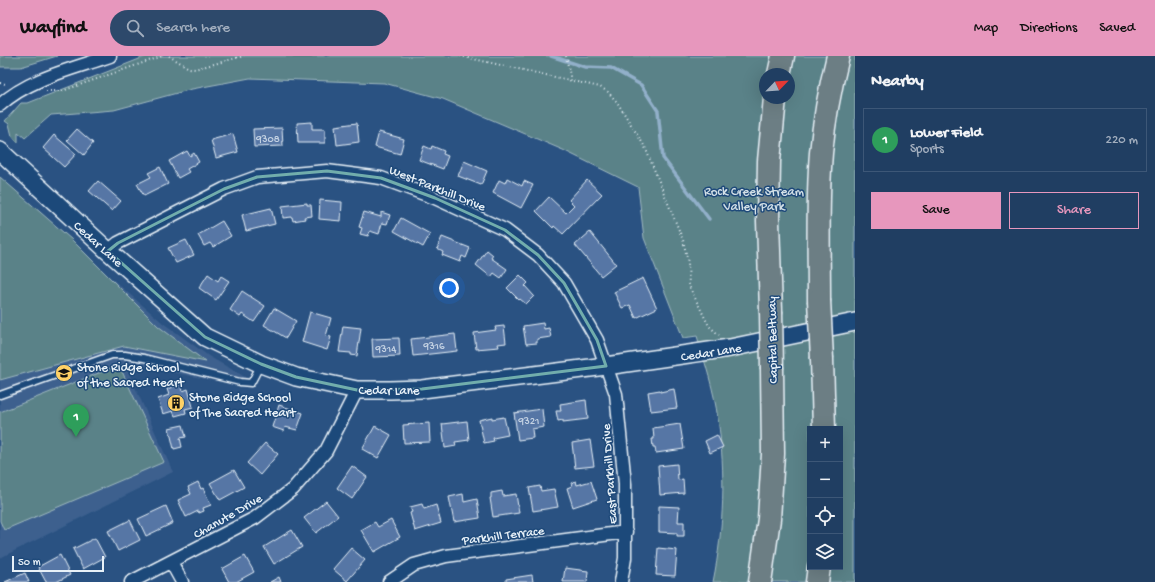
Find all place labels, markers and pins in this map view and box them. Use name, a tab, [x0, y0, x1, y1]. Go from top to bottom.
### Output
place label: Stone Ridge School of the Sacred Heart	[77, 361, 186, 391]
school or university icon: Stone Ridge School of the Sacred Heart	[54, 363, 74, 383]
place label: Stone Ridge School of The Sacred Heart	[189, 391, 297, 421]
building icon: Stone Ridge School of The Sacred Heart	[166, 393, 186, 413]
pin: 1	[63, 404, 89, 437]

